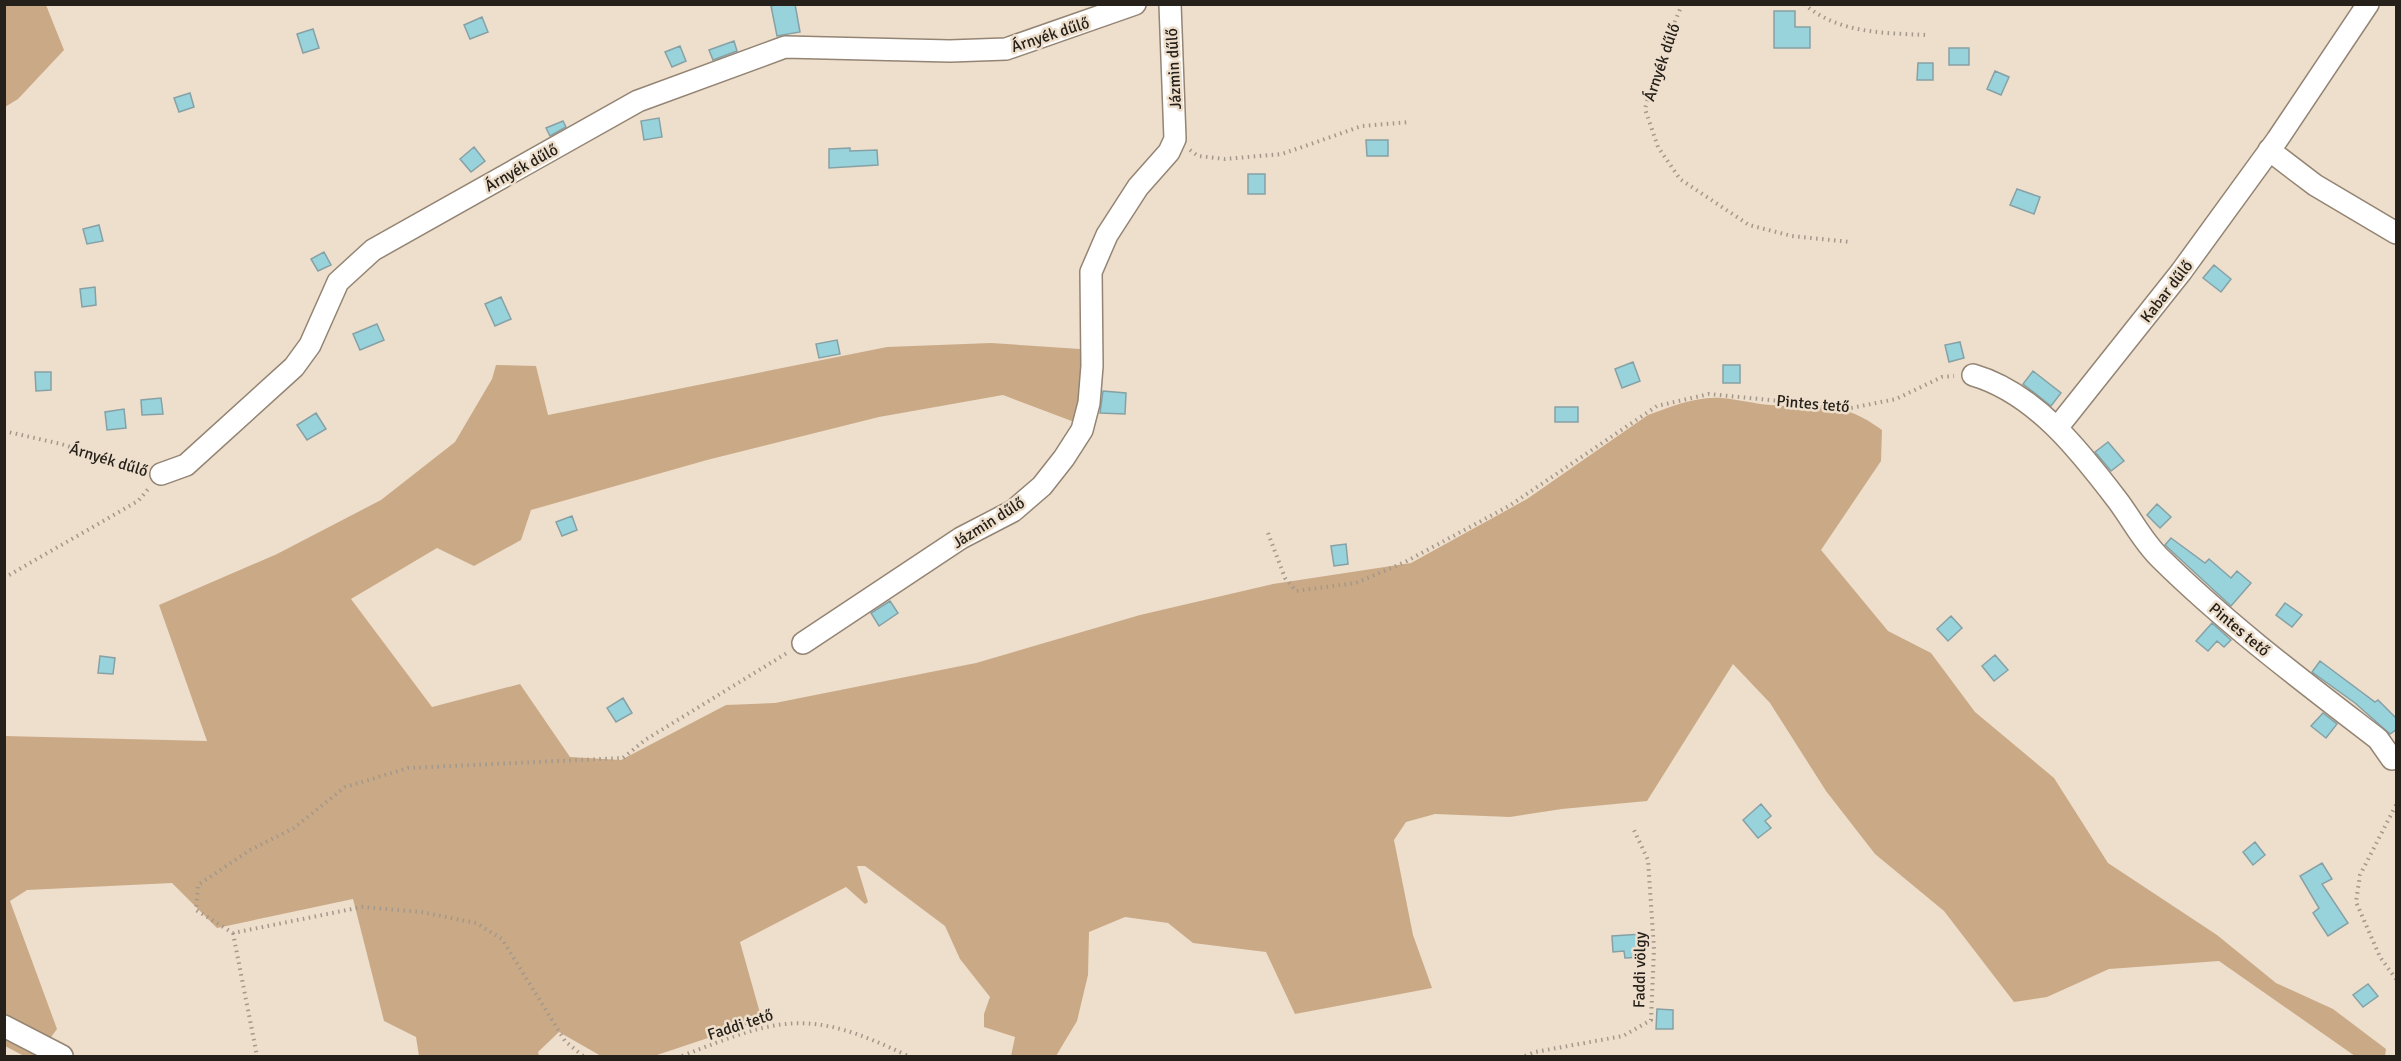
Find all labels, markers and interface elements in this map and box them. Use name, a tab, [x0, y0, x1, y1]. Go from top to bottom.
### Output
street label: Árnyék dűlő	[1009, 13, 1092, 57]
street label: Árnyék dűlő	[1639, 21, 1685, 104]
street label: Jázmin dűlő	[1162, 28, 1186, 110]
street label: Árnyék dűlő	[481, 139, 562, 196]
street label: Kabar dűlő	[2136, 256, 2197, 327]
street label: Pintes tető	[1775, 391, 1850, 417]
street label: Árnyék dűlő	[67, 439, 150, 481]
street label: Jázmin dűlő	[949, 493, 1028, 553]
street label: Pintes tető	[2205, 599, 2274, 661]
street label: Faddi völgy	[1629, 931, 1651, 1008]
street label: Faddi tető	[705, 1005, 776, 1045]

